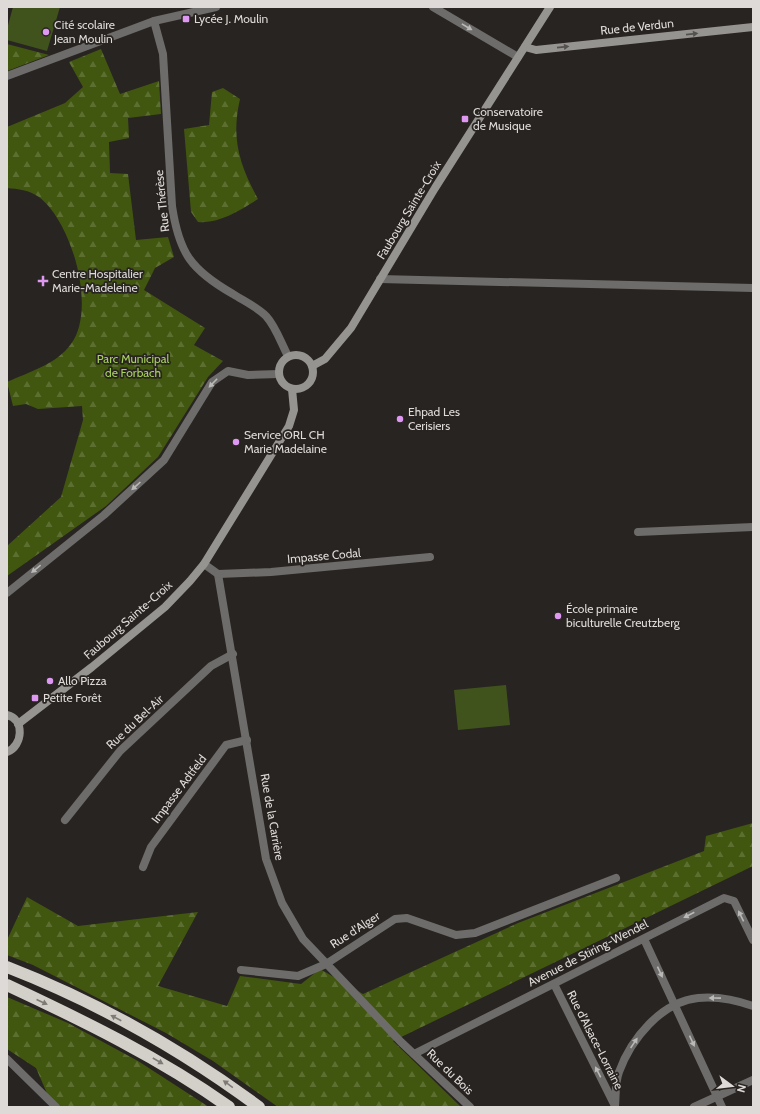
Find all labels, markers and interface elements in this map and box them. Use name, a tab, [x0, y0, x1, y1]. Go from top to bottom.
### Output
place label: Lycée J. Moulin	[194, 11, 269, 26]
marker: Lycée J. Moulin	[181, 14, 191, 24]
street label: Rue de Verdun	[599, 15, 675, 38]
place label: Cité scolaire Jean Moulin	[53, 17, 115, 46]
one-way arrow	[462, 23, 472, 31]
marker: Cité scolaire Jean Moulin	[41, 27, 51, 37]
one-way arrow	[686, 31, 698, 37]
one-way arrow	[557, 44, 569, 51]
place label: Conservatoire de Musique	[473, 104, 543, 133]
marker: Conservatoire de Musique	[460, 114, 470, 124]
street label: Faubourg Sainte-Croix	[373, 157, 444, 262]
street label: Rue Thérèse	[151, 169, 172, 233]
place label: Centre Hospitalier Marie-Madeleine	[52, 266, 143, 295]
marker: Centre Hospitalier Marie-Madeleine	[37, 275, 49, 287]
park label: Parc Municipal de Forbach	[97, 351, 169, 380]
one-way arrow	[209, 378, 218, 388]
place label: Ehpad Les Cerisiers	[408, 404, 460, 433]
marker: Ehpad Les Cerisiers	[395, 414, 405, 424]
place label: Service ORL CH Marie Madelaine	[244, 427, 327, 456]
marker: Service ORL CH Marie Madelaine	[231, 437, 241, 447]
one-way arrow	[131, 481, 141, 491]
street label: Impasse Codal	[287, 545, 362, 566]
one-way arrow	[31, 565, 42, 574]
street label: Faubourg Sainte-Croix	[80, 577, 175, 662]
place label: École primaire biculturelle Creutzberg	[566, 601, 681, 630]
marker: École primaire biculturelle Creutzberg	[553, 611, 563, 621]
place label: Allo Pizza	[58, 673, 107, 688]
marker: Allo Pizza	[45, 676, 55, 686]
place label: Petite Forêt	[43, 690, 101, 705]
street label: Rue du Bel-Air	[103, 691, 167, 752]
marker: Petite Forêt	[30, 693, 40, 703]
street label: Impasse Adtfeld	[148, 751, 209, 826]
street label: Rue de la Carrière	[257, 772, 288, 862]
street label: Rue d'Alger	[327, 908, 383, 951]
one-way arrow	[738, 910, 744, 921]
one-way arrow	[683, 912, 695, 919]
street label: Avenue de Stiring-Wendel	[525, 916, 651, 989]
one-way arrow	[657, 966, 663, 978]
street label: Rue d'Alsace-Lorraine	[564, 988, 627, 1092]
one-way arrow	[708, 995, 721, 1001]
one-way arrow	[37, 999, 48, 1005]
one-way arrow	[110, 1014, 122, 1021]
one-way arrow	[689, 1035, 695, 1047]
one-way arrow	[630, 1037, 638, 1048]
street label: Rue du Bois	[424, 1046, 477, 1098]
one-way arrow	[152, 1058, 164, 1065]
one-way arrow	[595, 1066, 601, 1078]
north arrow	[712, 1066, 752, 1106]
one-way arrow	[222, 1080, 233, 1088]
text: N	[734, 1083, 749, 1094]

